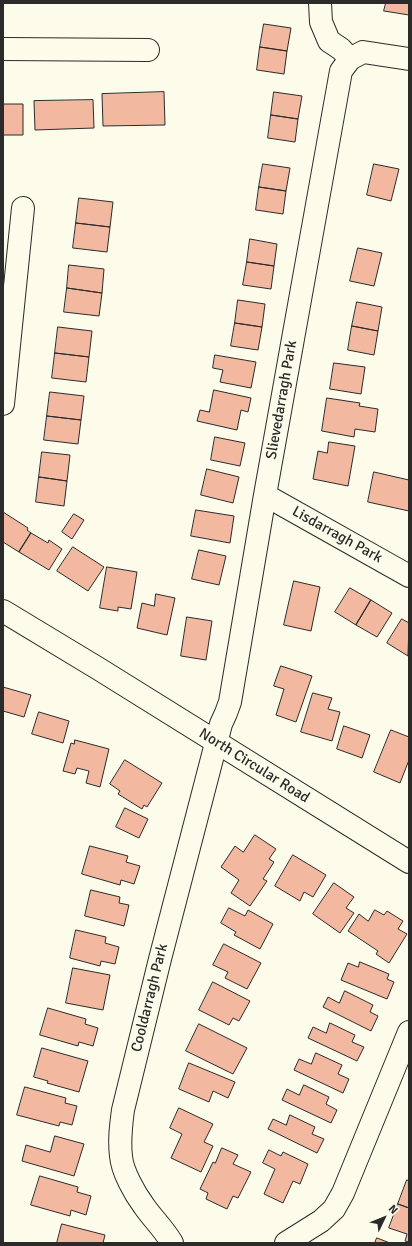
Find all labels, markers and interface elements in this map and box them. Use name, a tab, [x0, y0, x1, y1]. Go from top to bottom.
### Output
street label: Slievedarragh Park	[263, 339, 301, 461]
street label: Lisdarragh Park	[289, 503, 385, 567]
street label: North Circular Road	[195, 725, 313, 807]
street label: Cooldarragh Park	[128, 942, 172, 1054]
north arrow	[364, 1198, 404, 1238]
text: N	[386, 1202, 401, 1217]

